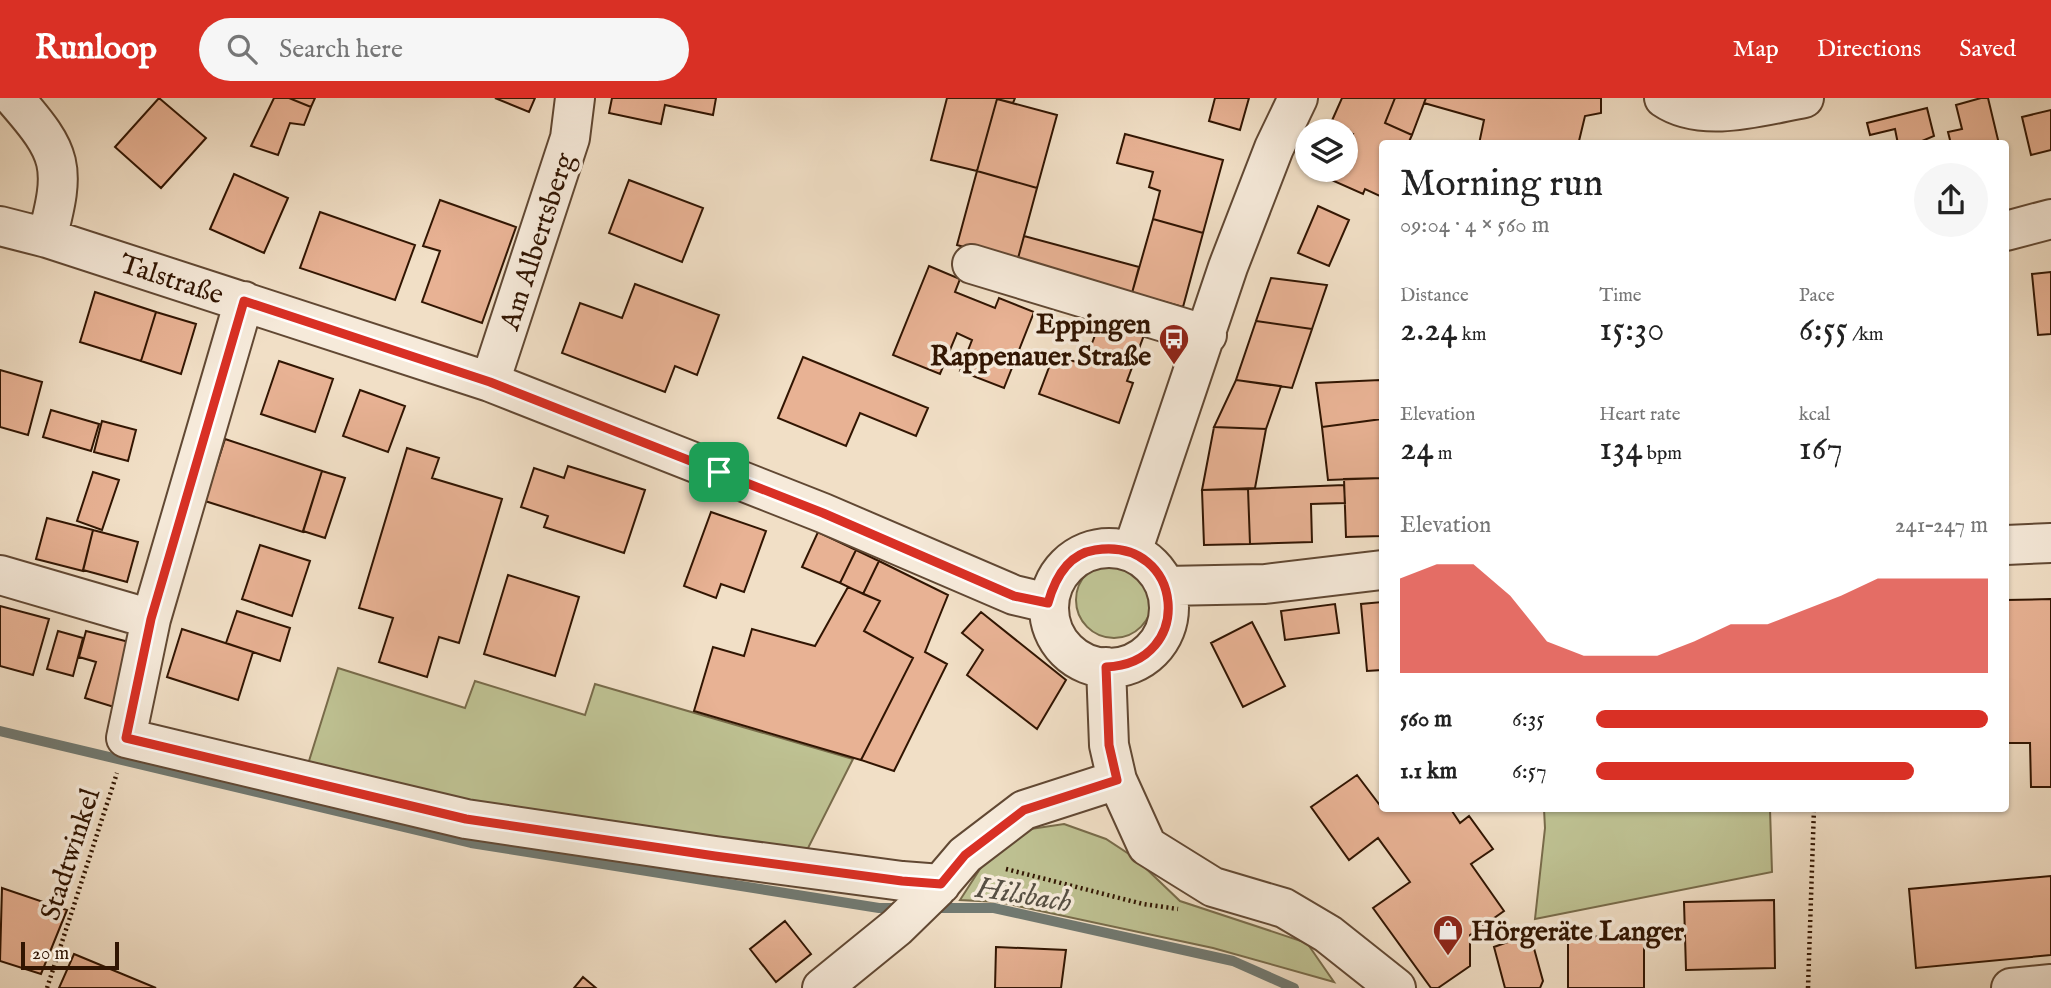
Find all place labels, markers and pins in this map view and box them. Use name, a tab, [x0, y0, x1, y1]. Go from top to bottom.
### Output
place label: Eppingen Rappenauer Straße	[930, 308, 1151, 375]
bus stop icon: Eppingen Rappenauer Straße	[1157, 322, 1191, 366]
pin	[689, 442, 749, 502]
shop icon: Hörgeräte Langer	[1431, 913, 1465, 957]
place label: Hörgeräte Langer	[1471, 915, 1685, 950]

